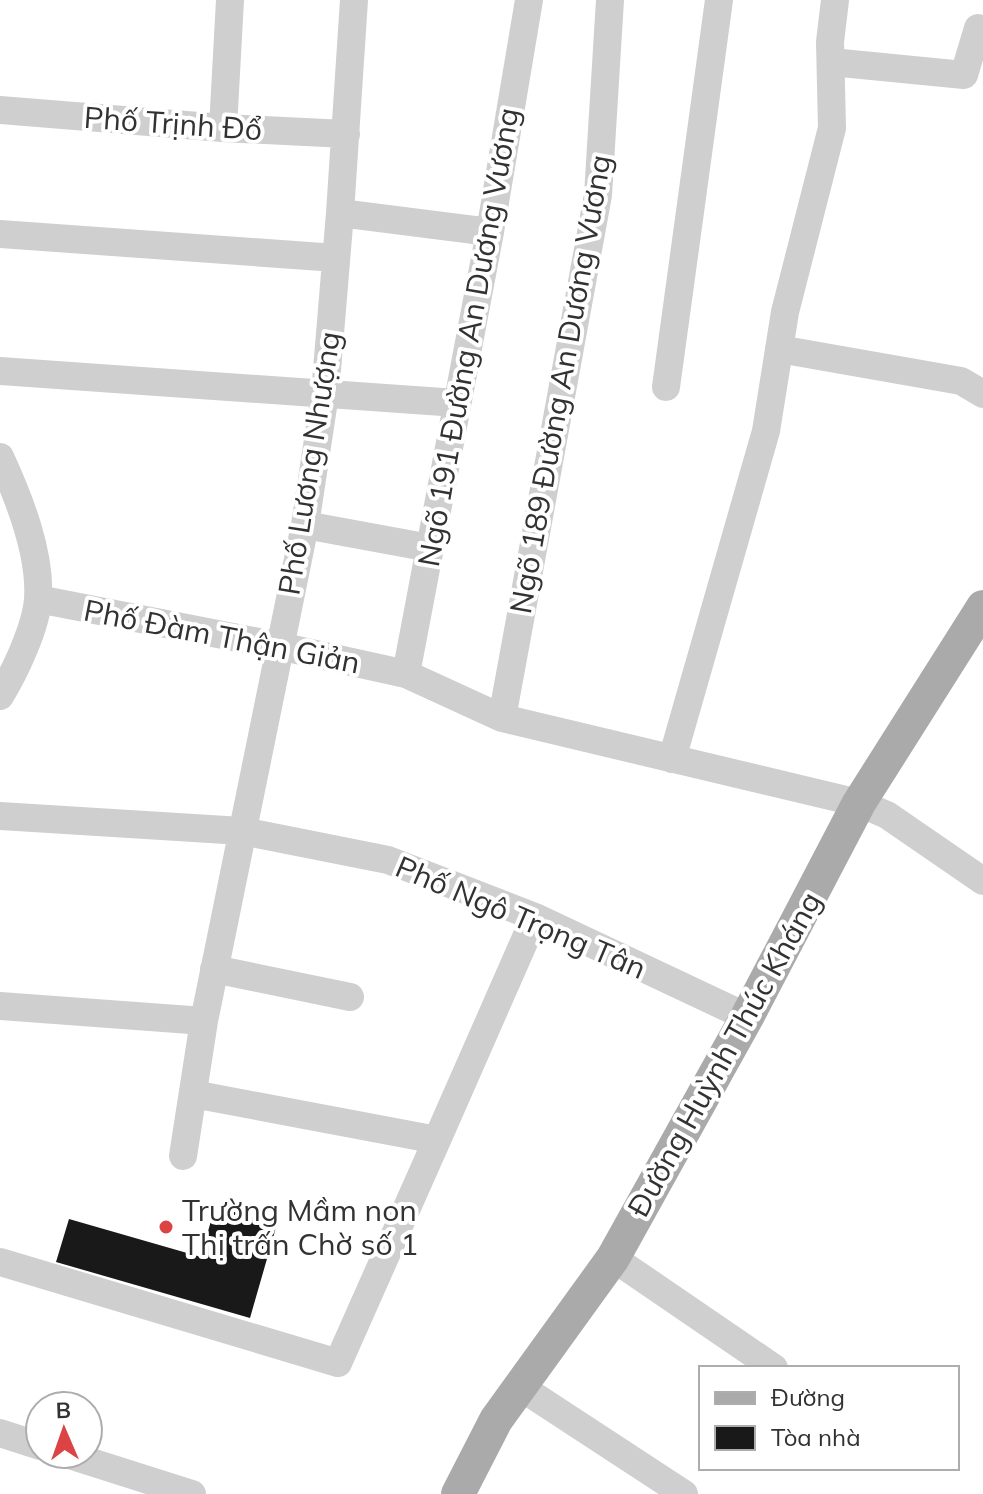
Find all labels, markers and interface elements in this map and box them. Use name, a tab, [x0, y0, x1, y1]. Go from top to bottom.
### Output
street label: Phố Trịnh Đổ	[83, 98, 263, 148]
street label: Ngõ 191 Đường An Dương Vương	[409, 105, 527, 569]
street label: Ngõ 189 Đường An Dương Vương	[501, 152, 619, 616]
street label: Phố Lương Nhượng	[269, 329, 349, 597]
street label: Phố Đàm Thận Giản	[81, 591, 363, 681]
street label: Phố Ngô Trọng Tân	[390, 847, 652, 987]
street label: Đường Huỳnh Thúc Kháng	[619, 885, 829, 1223]
place label: Trường Mầm non Thị trấn Chờ số 1	[182, 1191, 418, 1263]
marker: Trường Mầm non Thị trấn Chờ số 1	[157, 1218, 175, 1236]
legend	[699, 1366, 959, 1470]
text: Đường	[771, 1382, 845, 1412]
north arrow	[24, 1390, 104, 1470]
text: B	[55, 1396, 71, 1424]
text: Tòa nhà	[771, 1422, 861, 1452]

